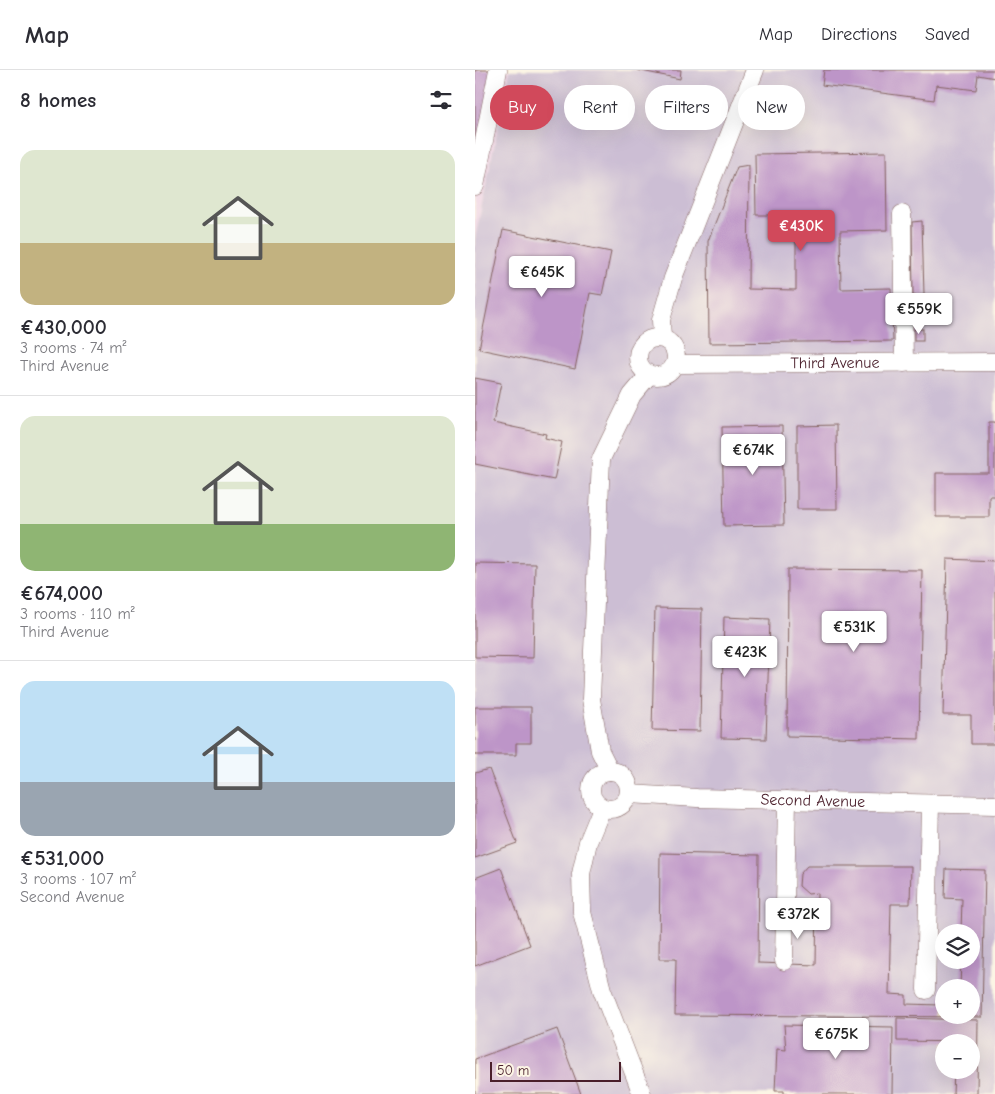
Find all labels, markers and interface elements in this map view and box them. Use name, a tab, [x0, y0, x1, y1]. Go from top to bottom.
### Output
text: Map	[25, 21, 69, 49]
text: Map	[759, 24, 793, 45]
text: Directions	[821, 24, 897, 45]
text: Saved	[925, 24, 970, 45]
chip: Buy	[490, 85, 554, 130]
chip: Rent	[564, 85, 635, 130]
chip: Filters	[645, 85, 728, 130]
chip: New	[738, 85, 805, 130]
icon: filters	[427, 86, 455, 114]
text: 8 homes	[20, 88, 96, 112]
icon: home	[193, 183, 283, 273]
pin: €430K	[766, 210, 836, 252]
text: €430K	[779, 217, 823, 235]
pin: €645K	[507, 256, 577, 298]
text: €645K	[520, 263, 564, 281]
pin: €559K	[884, 292, 954, 335]
text: €559K	[896, 300, 942, 318]
text: €430,000	[20, 315, 107, 339]
text: 3 rooms · 74 m²	[20, 339, 126, 357]
street label: Third Avenue	[790, 354, 880, 372]
text: Third Avenue	[20, 357, 109, 375]
pin: €674K	[718, 434, 788, 476]
text: €674K	[732, 441, 774, 459]
icon: home	[193, 448, 283, 538]
text: €674,000	[20, 581, 103, 605]
text: 3 rooms · 110 m²	[20, 605, 135, 623]
pin: €531K	[819, 610, 889, 653]
text: €531K	[833, 618, 875, 636]
text: Third Avenue	[20, 623, 109, 641]
pin: €423K	[710, 636, 780, 678]
text: €423K	[723, 643, 767, 661]
icon: home	[193, 713, 283, 803]
street label: Second Avenue	[760, 790, 865, 811]
text: €531,000	[20, 846, 104, 870]
text: 3 rooms · 107 m²	[20, 870, 136, 888]
text: Second Avenue	[20, 888, 124, 906]
pin: €372K	[763, 898, 833, 940]
text: €372K	[776, 905, 820, 923]
map controls	[935, 924, 980, 1079]
button: layers	[935, 924, 980, 969]
button: +	[935, 979, 980, 1024]
pin: €675K	[801, 1018, 871, 1060]
text: €675K	[814, 1025, 858, 1043]
button: −	[935, 1034, 980, 1079]
scale bar	[490, 1059, 621, 1082]
text: 50 m	[497, 1062, 529, 1079]

